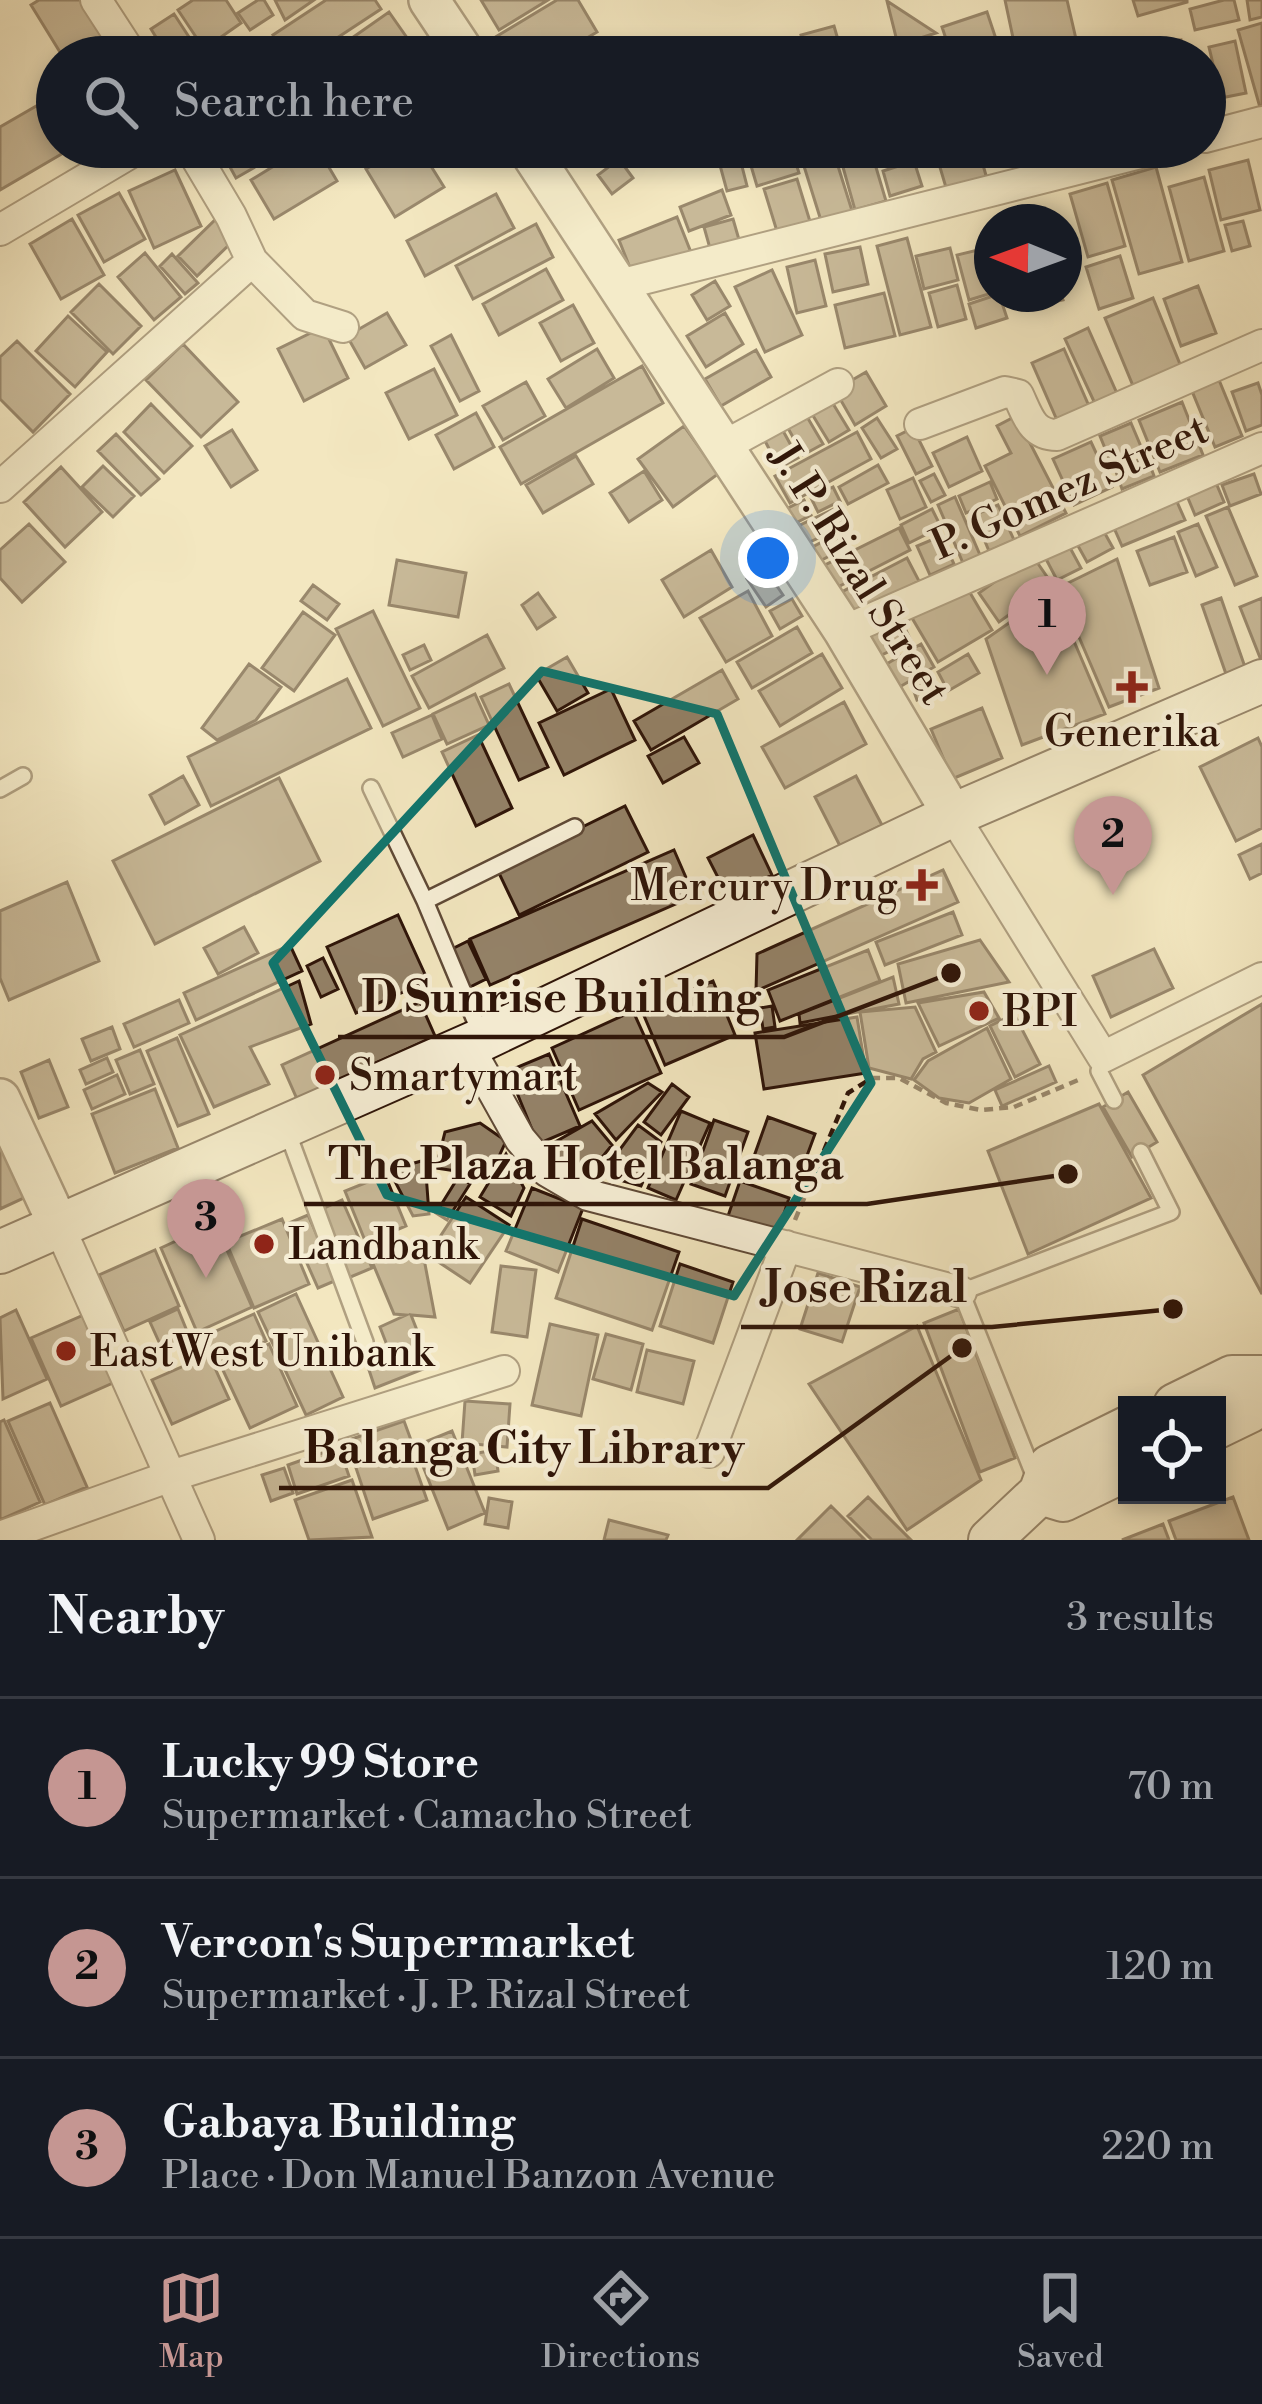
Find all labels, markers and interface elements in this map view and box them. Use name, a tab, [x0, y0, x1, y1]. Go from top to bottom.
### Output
search box	[36, 36, 1226, 168]
icon: search	[78, 69, 144, 135]
text: Search here	[174, 74, 414, 131]
north arrow	[974, 204, 1082, 312]
street label: P. Gomez Street	[923, 403, 1217, 573]
street label: J. P. Rizal Street	[756, 432, 961, 715]
your location	[738, 528, 798, 588]
pin: 1	[1008, 576, 1086, 675]
marker: Generika	[1119, 674, 1145, 700]
place label: Generika	[1044, 707, 1221, 760]
pin: 2	[1074, 796, 1152, 895]
place label: Mercury Drug	[631, 861, 898, 915]
marker: Mercury Drug	[909, 872, 935, 898]
callout: D Sunrise Building	[338, 956, 784, 1037]
text: D Sunrise Building	[362, 970, 762, 1027]
place label: BPI	[1002, 987, 1077, 1040]
marker: BPI	[966, 998, 992, 1024]
place label: Smartymart	[349, 1051, 578, 1105]
marker: Smartymart	[312, 1062, 338, 1088]
callout: The Plaza Hotel Balanga	[304, 1123, 867, 1204]
text: The Plaza Hotel Balanga	[328, 1137, 844, 1194]
pin: 3	[167, 1179, 245, 1278]
place label: Landbank	[288, 1220, 480, 1273]
marker: Landbank	[251, 1231, 277, 1257]
callout: Jose Rizal	[741, 1246, 992, 1327]
text: Jose Rizal	[759, 1260, 968, 1317]
place label: EastWest Unibank	[90, 1327, 436, 1380]
marker: EastWest Unibank	[53, 1338, 79, 1364]
map controls	[1118, 1396, 1226, 1504]
button: locate	[1118, 1396, 1226, 1504]
callout: Balanga City Library	[279, 1407, 768, 1488]
text: Balanga City Library	[303, 1421, 745, 1478]
text: Nearby	[48, 1586, 224, 1650]
text: 3 results	[1066, 1594, 1214, 1643]
text: Lucky 99 Store	[162, 1735, 479, 1792]
text: 1	[78, 1763, 96, 1812]
text: 70 m	[1127, 1763, 1214, 1812]
text: Supermarket · Camacho Street	[162, 1792, 692, 1841]
text: Vercon's Supermarket	[162, 1915, 634, 1972]
text: 2	[75, 1943, 99, 1992]
text: 120 m	[1106, 1943, 1214, 1992]
text: Supermarket · J. P. Rizal Street	[162, 1972, 690, 2021]
text: Gabaya Building	[162, 2095, 515, 2152]
text: 3	[75, 2123, 99, 2172]
text: 220 m	[1101, 2123, 1214, 2172]
text: Place · Don Manuel Banzon Avenue	[162, 2152, 775, 2201]
tab: Map	[158, 2265, 224, 2378]
tab: Directions	[541, 2265, 700, 2378]
tab: Saved	[1017, 2265, 1104, 2378]

